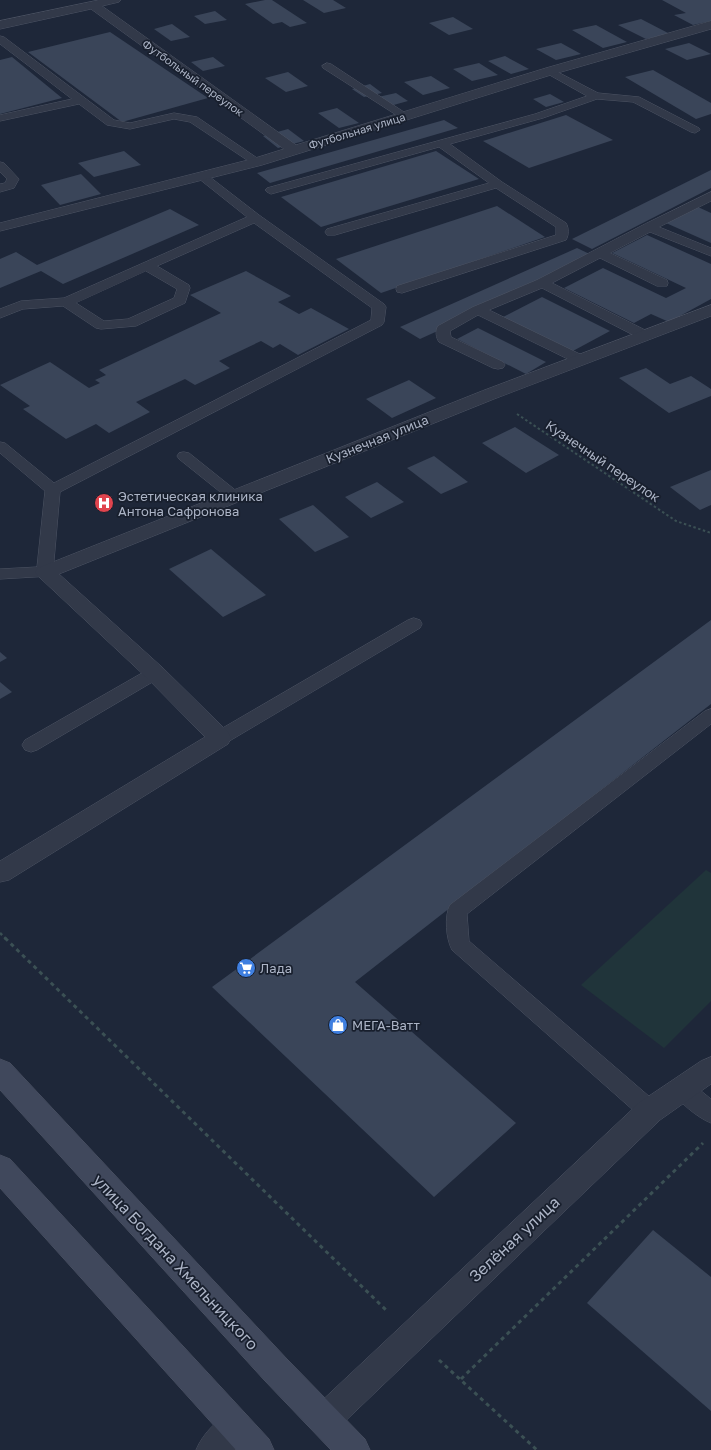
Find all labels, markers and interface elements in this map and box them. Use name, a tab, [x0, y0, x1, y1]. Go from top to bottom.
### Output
street label: Футбольный переулок	[140, 37, 247, 119]
street label: Футбольная улица	[307, 110, 407, 151]
street label: Кузнечная улица	[323, 411, 431, 467]
street label: Кузнечный переулок	[543, 417, 664, 505]
place label: Эстетическая клиника Антона Сафронова	[118, 488, 263, 519]
hospital icon: Эстетическая клиника Антона Сафронова	[93, 492, 115, 514]
supermarket icon: Лада	[235, 957, 257, 979]
place label: Лада	[260, 960, 292, 976]
shop icon: МЕГА-Ватт	[327, 1014, 349, 1036]
place label: МЕГА-Ватт	[352, 1017, 420, 1033]
street label: улица Богдана Хмельницкого	[89, 1170, 263, 1354]
street label: Зелёная улица	[464, 1192, 564, 1286]

